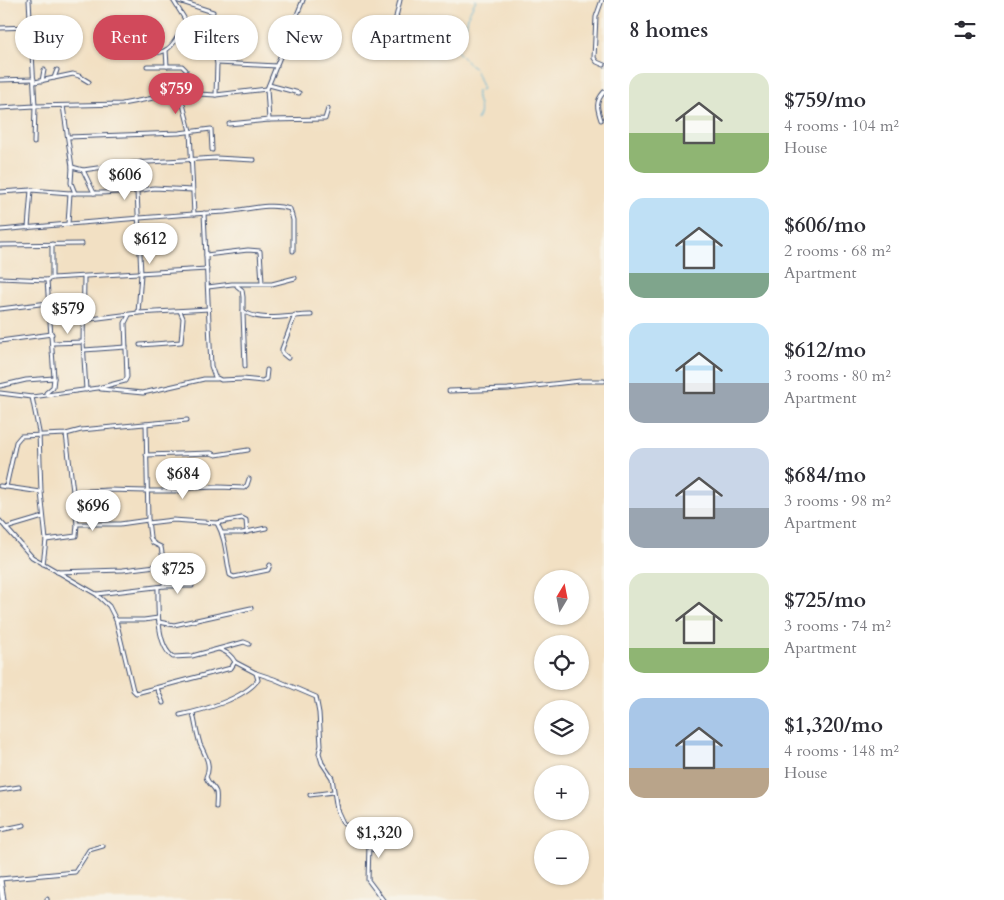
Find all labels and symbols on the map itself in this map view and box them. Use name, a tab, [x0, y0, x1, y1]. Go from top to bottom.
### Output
pin: $759	[146, 72, 206, 115]
pin: $606	[95, 158, 155, 201]
pin: $612	[120, 222, 180, 265]
pin: $579	[38, 292, 98, 335]
pin: $684	[153, 458, 213, 500]
pin: $696	[63, 490, 123, 532]
pin: $725	[148, 552, 208, 595]
north arrow	[534, 570, 589, 625]
pin: $1,320	[338, 816, 420, 859]

